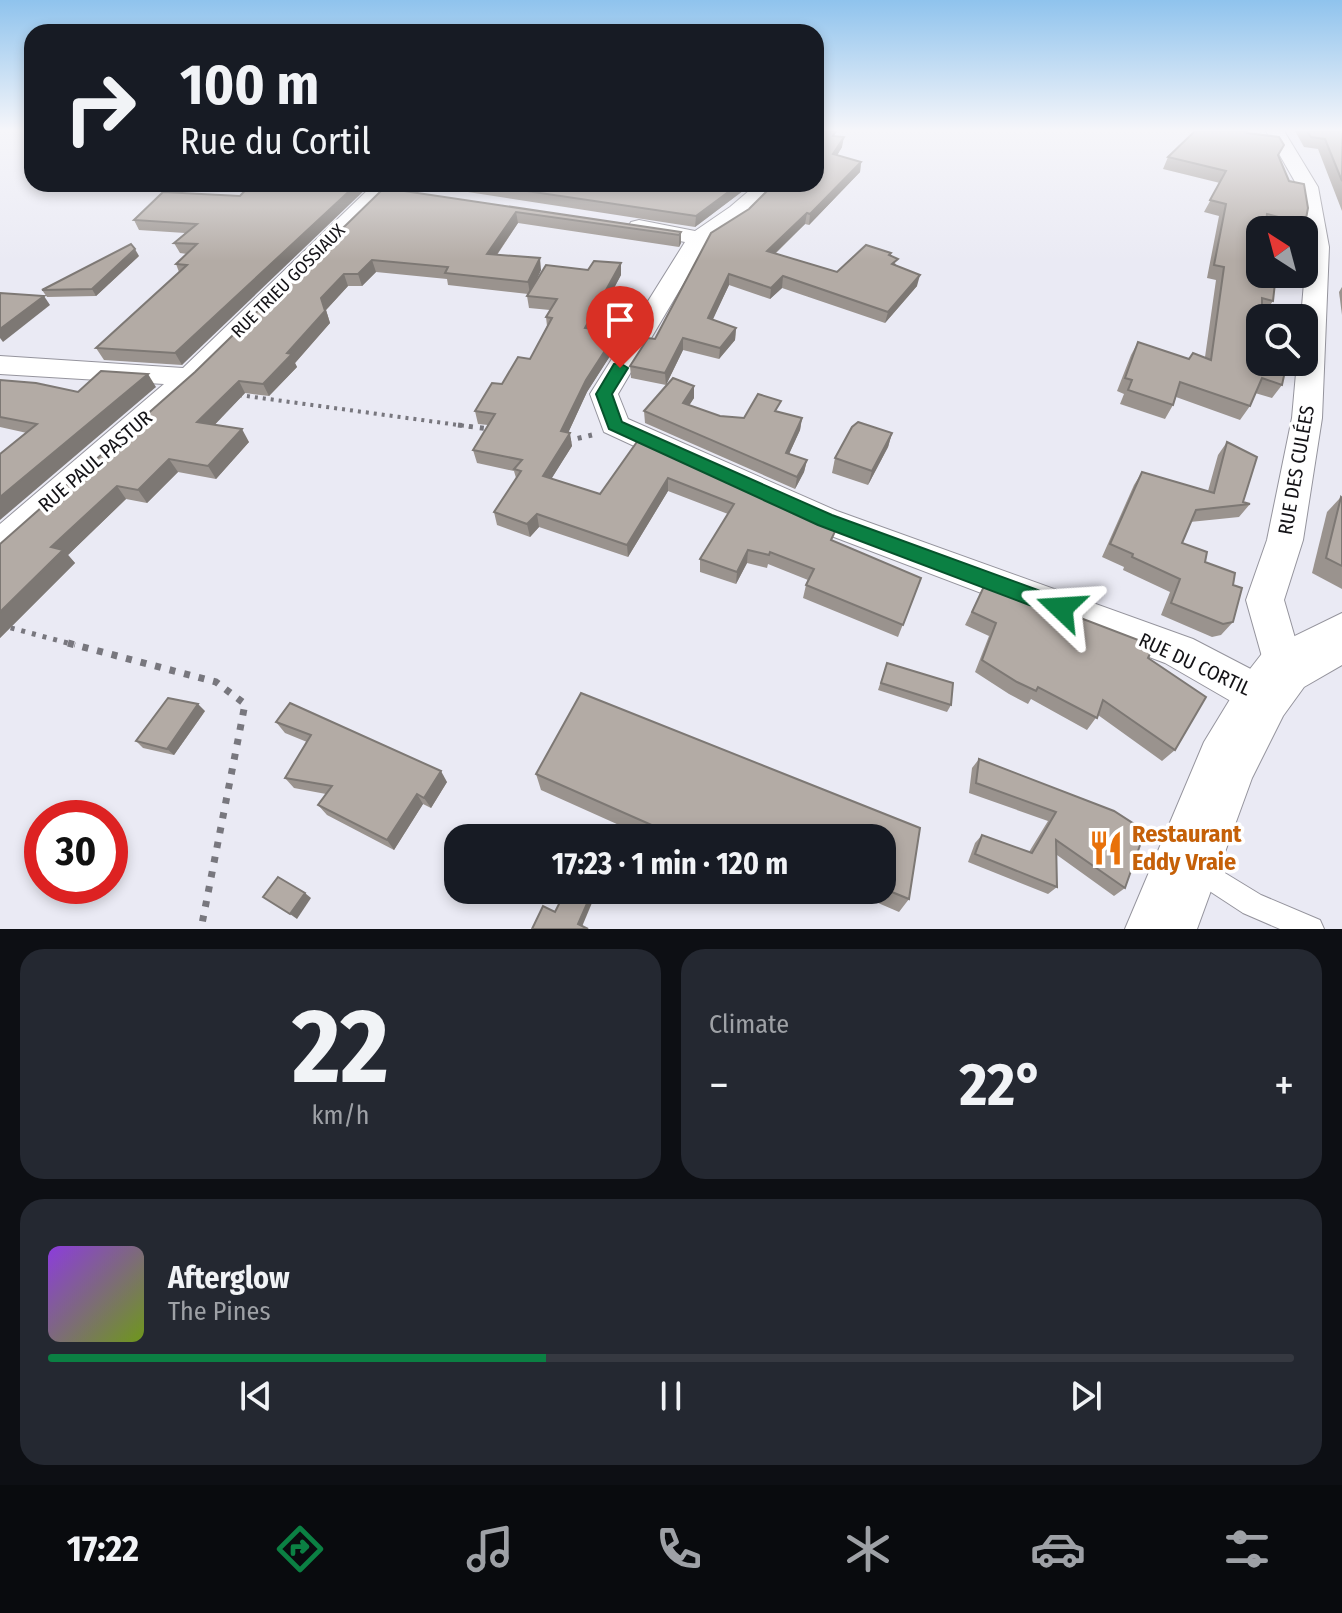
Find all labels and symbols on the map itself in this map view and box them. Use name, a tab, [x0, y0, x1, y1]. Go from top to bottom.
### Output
north arrow	[1246, 216, 1318, 288]
street label: RUE TRIEU GOSSIAUX	[227, 219, 350, 342]
pin	[586, 286, 654, 368]
street label: RUE DES CULÉES	[1273, 403, 1319, 537]
street label: RUE PAUL PASTUR	[33, 405, 157, 517]
position arrow	[1019, 566, 1103, 650]
street label: RUE DU CORTIL	[1135, 628, 1255, 700]
speed limit sign: 30	[24, 800, 128, 904]
place label: Restaurant Eddy Vraie	[1132, 820, 1242, 876]
restaurant icon: Restaurant Eddy Vraie	[1087, 829, 1125, 867]

